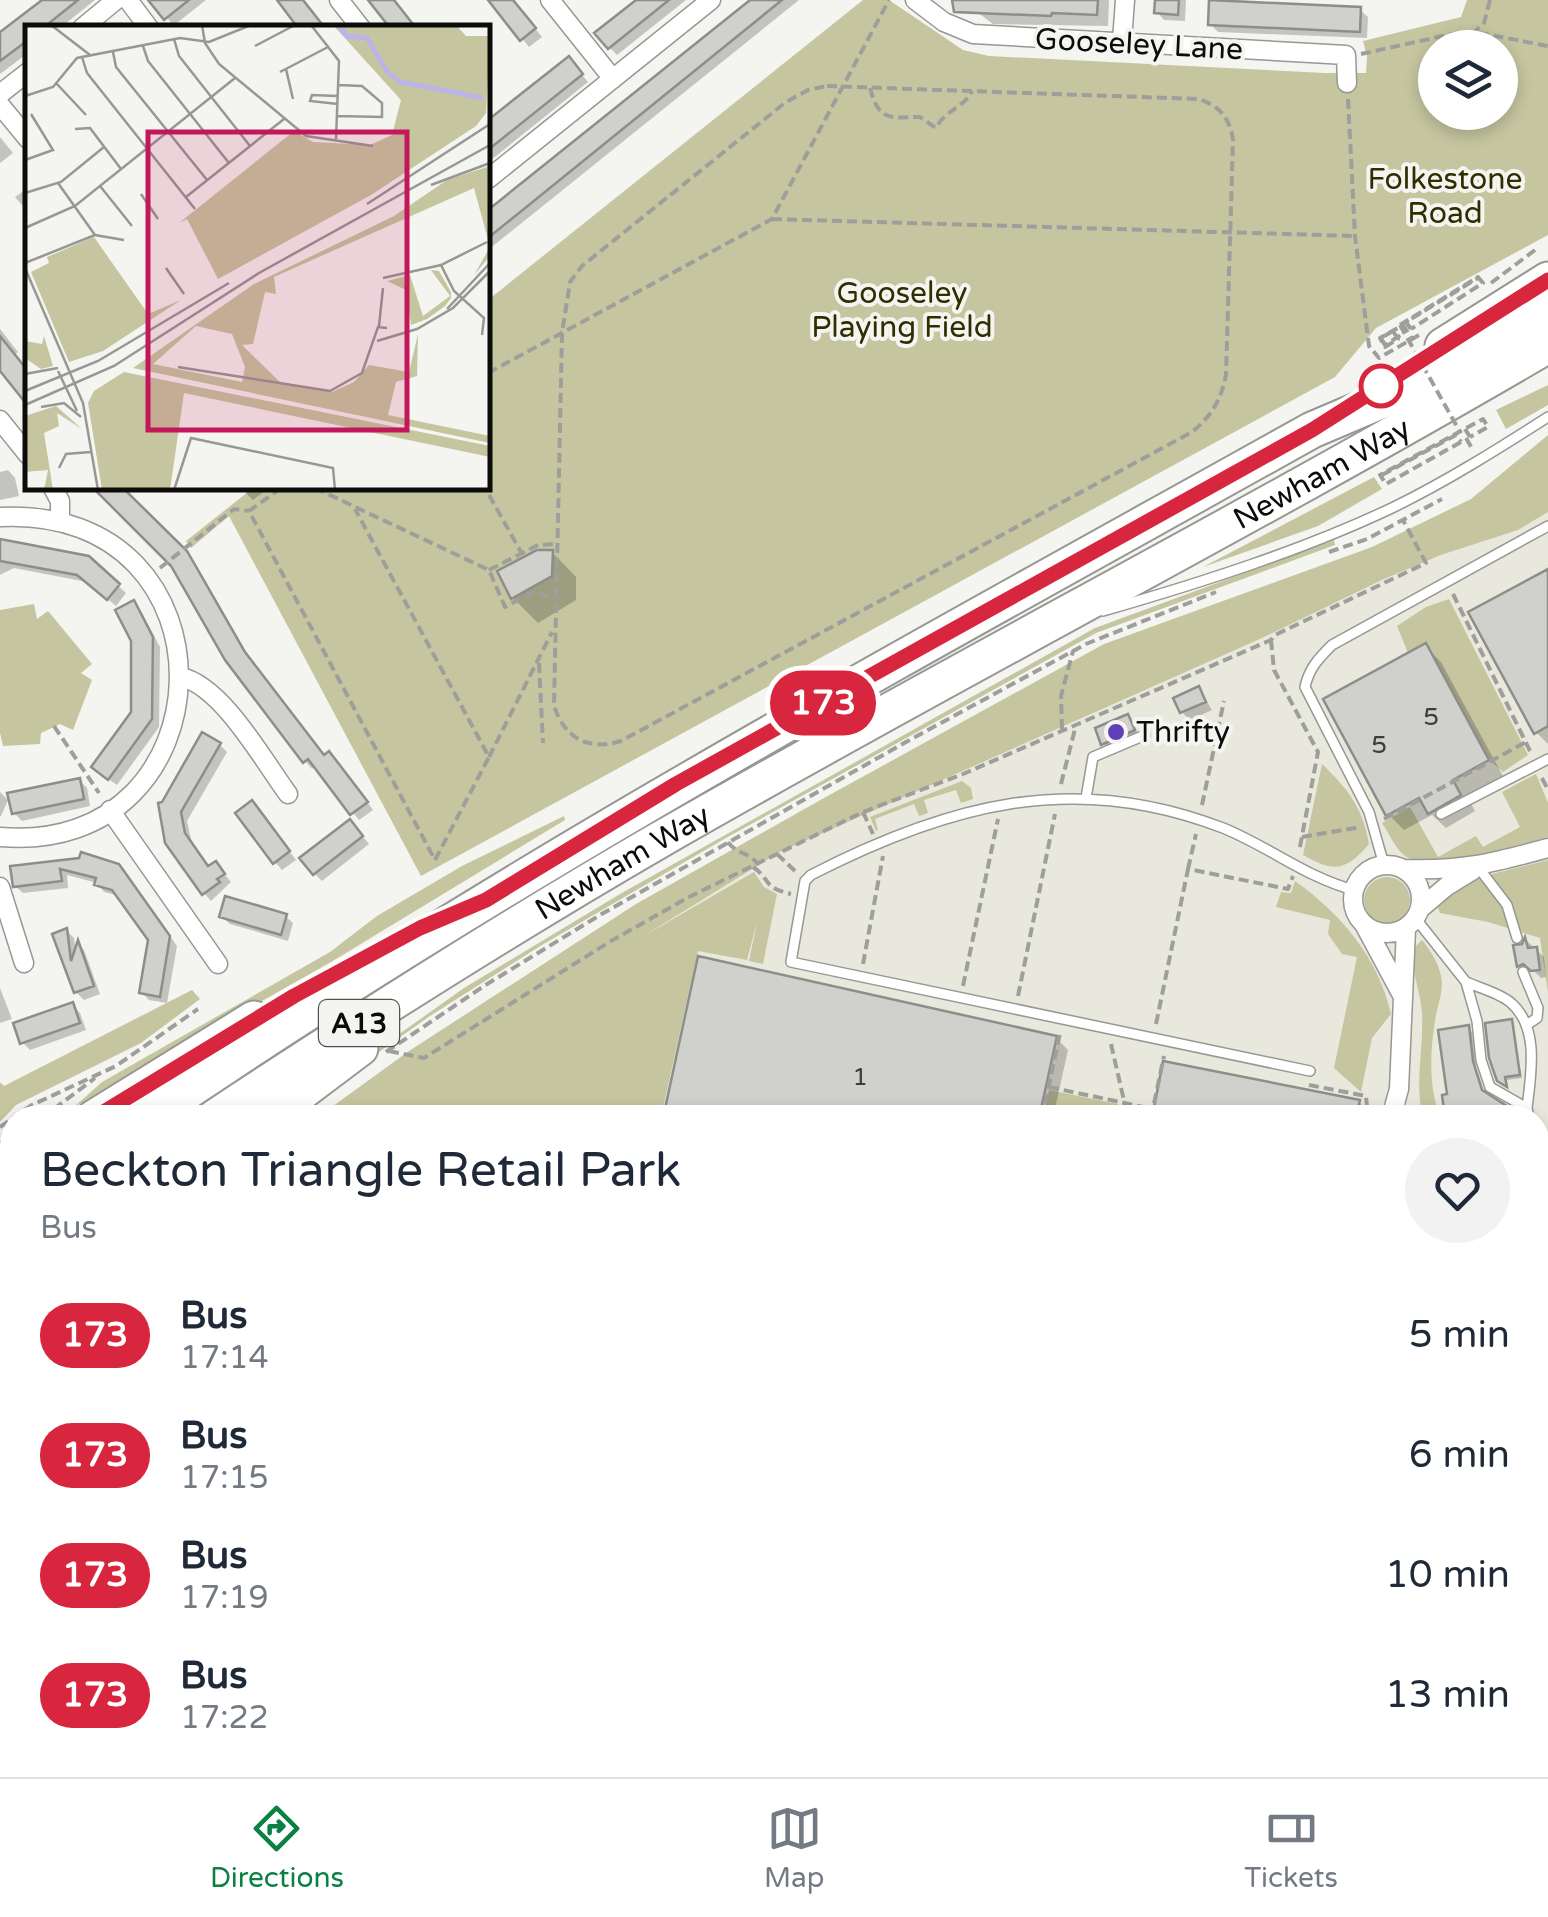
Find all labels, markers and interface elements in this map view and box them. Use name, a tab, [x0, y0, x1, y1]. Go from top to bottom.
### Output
street label: Gooseley Lane	[1034, 21, 1244, 68]
inset map	[25, 25, 490, 490]
map controls	[1418, 30, 1518, 130]
button: layers	[1418, 30, 1518, 130]
park label: Folkestone Road	[1368, 161, 1522, 232]
park label: Gooseley Playing Field	[811, 275, 993, 346]
unlabelled marker	[1360, 365, 1402, 407]
street label: Newham Way	[1227, 410, 1417, 538]
line badge: 173	[766, 670, 880, 736]
text: 173	[790, 682, 856, 724]
house number: 5	[1423, 702, 1439, 732]
place label: Thrifty	[1136, 714, 1230, 751]
marker: Thrifty	[1105, 721, 1127, 743]
house number: 5	[1371, 730, 1387, 760]
street label: Newham Way	[528, 797, 717, 928]
road number: A13	[319, 1000, 399, 1046]
house number: 1	[852, 1062, 868, 1092]
button: heart	[1405, 1138, 1510, 1243]
text: Beckton Triangle Retail Park	[40, 1142, 681, 1200]
text: Bus	[40, 1209, 97, 1247]
text: Bus	[180, 1293, 247, 1339]
text: 5 min	[1409, 1312, 1510, 1358]
text: 173	[62, 1314, 128, 1356]
text: 17:14	[180, 1339, 269, 1377]
text: Bus	[180, 1413, 247, 1459]
text: 6 min	[1409, 1432, 1510, 1478]
text: 173	[62, 1434, 128, 1476]
text: 17:15	[180, 1459, 269, 1497]
text: Bus	[180, 1533, 247, 1579]
text: 10 min	[1385, 1552, 1510, 1598]
text: 173	[62, 1554, 128, 1596]
text: 17:19	[180, 1579, 269, 1617]
text: Bus	[180, 1653, 247, 1699]
text: 13 min	[1385, 1672, 1510, 1718]
text: 173	[62, 1674, 128, 1716]
text: 17:22	[180, 1699, 269, 1737]
tab: Directions	[210, 1801, 344, 1895]
tab: Map	[764, 1801, 824, 1895]
tab: Tickets	[1244, 1801, 1338, 1895]

